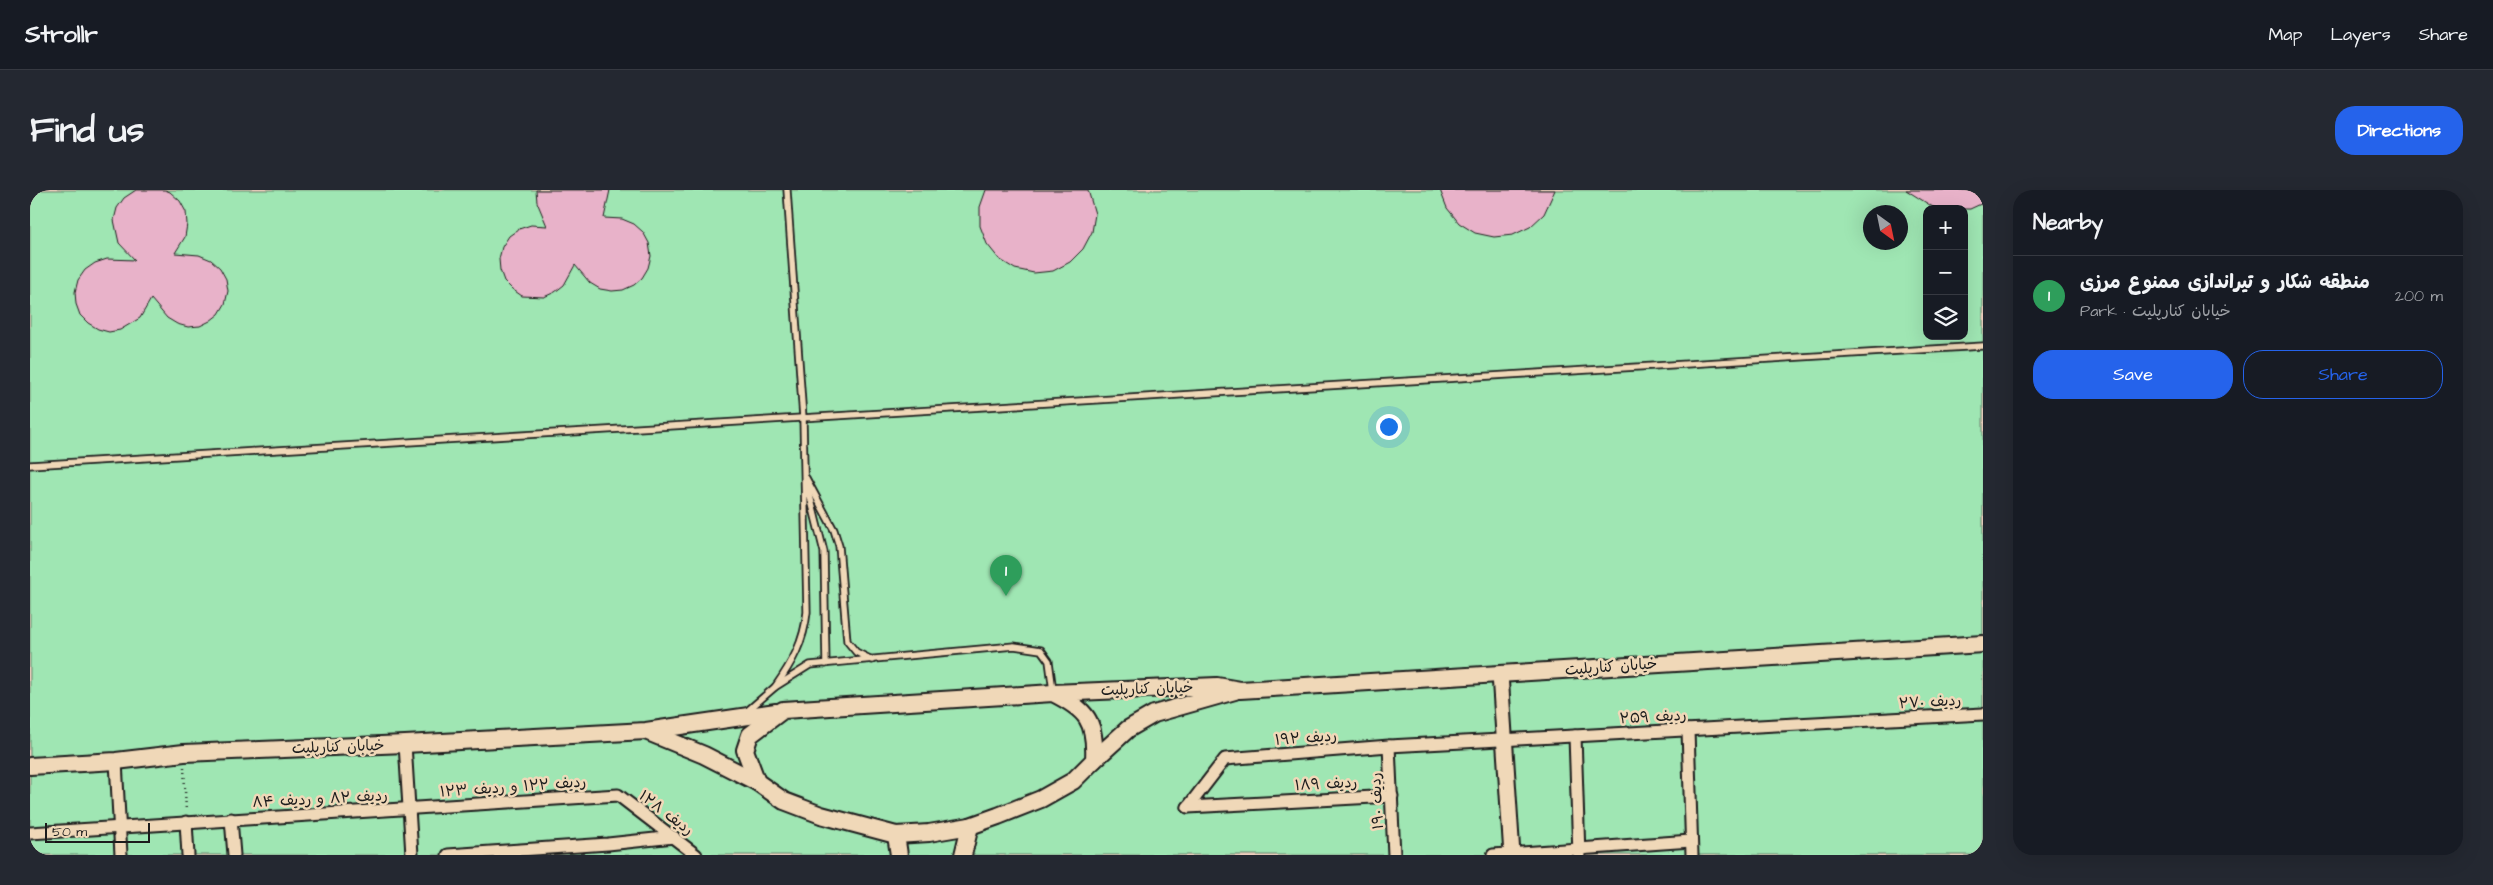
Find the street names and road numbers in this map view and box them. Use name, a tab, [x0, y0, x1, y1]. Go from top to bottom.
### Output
street label: خیابان کنارپلیت	[1564, 653, 1658, 681]
street label: خیابان کنارپلیت	[1100, 677, 1194, 701]
street label: ردیف ۲۷۰	[1898, 690, 1962, 714]
street label: ردیف ۲۵۹	[1619, 705, 1687, 729]
street label: ردیف ۱۹۲	[1274, 725, 1338, 751]
street label: خیابان کنارپلیت	[291, 735, 385, 759]
street label: ردیف ۱۲۲ و ردیف ۱۲۳	[439, 771, 587, 803]
street label: ردیف ۱۸۹	[1294, 772, 1358, 796]
street label: ردیف ۱۹۰	[1365, 772, 1389, 830]
street label: ردیف ۸۲ و ردیف ۸۴	[252, 785, 388, 813]
street label: ردیف ۱۲۸	[634, 786, 698, 840]

